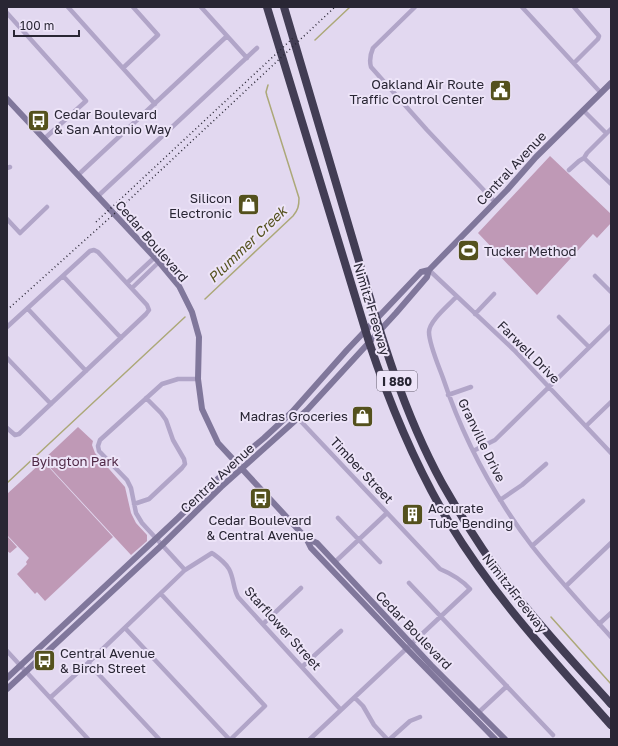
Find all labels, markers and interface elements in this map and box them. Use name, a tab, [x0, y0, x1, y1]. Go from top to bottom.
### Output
scale bar	[14, 12, 79, 38]
text: 100 m	[20, 18, 54, 33]
place label: Oakland Air Route Traffic Control Center	[349, 76, 484, 107]
public building icon: Oakland Air Route Traffic Control Center	[487, 78, 513, 104]
place label: Cedar Boulevard & San Antonio Way	[54, 106, 172, 137]
bus stop icon: Cedar Boulevard & San Antonio Way	[25, 108, 51, 134]
street label: Central Avenue	[473, 128, 549, 208]
place label: Silicon Electronic	[169, 190, 232, 221]
shop icon: Silicon Electronic	[235, 192, 261, 218]
street label: Cedar Boulevard	[112, 197, 192, 285]
water label: Plummer Creek	[204, 201, 291, 286]
sports icon: Tucker Method	[455, 238, 481, 264]
place label: Tucker Method	[484, 243, 577, 259]
street label: Nimitz Freeway	[350, 261, 394, 358]
street label: Farwell Drive	[494, 317, 564, 387]
road number: I 880	[377, 371, 417, 391]
street label: Granville Drive	[455, 396, 509, 484]
shop icon: Madras Groceries	[350, 403, 376, 429]
place label: Madras Groceries	[240, 408, 348, 424]
street label: Timber Street	[327, 433, 397, 507]
street label: Central Avenue	[177, 440, 257, 516]
park label: Byington Park	[31, 453, 120, 469]
bus stop icon: Cedar Boulevard & Central Avenue	[247, 485, 273, 511]
place label: Accurate Tube Bending	[428, 500, 513, 531]
building icon: Accurate Tube Bending	[400, 502, 426, 528]
place label: Cedar Boulevard & Central Avenue	[207, 512, 314, 543]
street label: Nimitz Freeway	[479, 550, 551, 636]
street label: Starflower Street	[241, 583, 325, 673]
street label: Cedar Boulevard	[373, 587, 455, 673]
place label: Central Avenue & Birch Street	[60, 645, 155, 676]
bus stop icon: Central Avenue & Birch Street	[31, 647, 57, 673]

